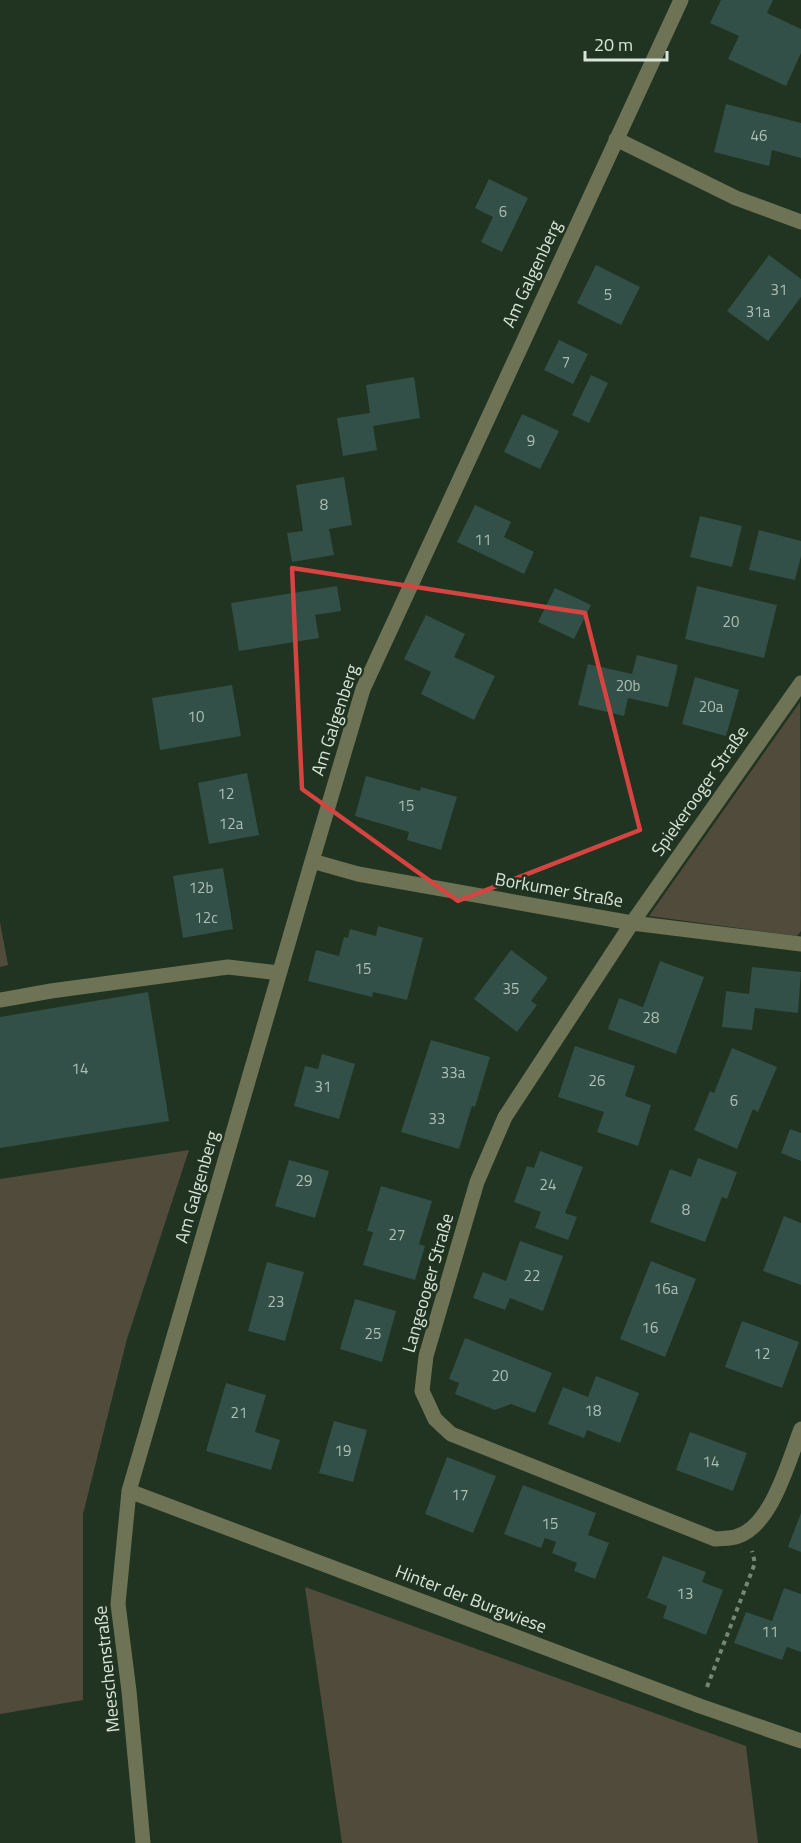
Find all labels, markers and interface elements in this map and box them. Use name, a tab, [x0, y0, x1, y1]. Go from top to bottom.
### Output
scale bar	[585, 24, 668, 62]
text: 20 m	[594, 31, 633, 58]
house number: 46	[751, 124, 767, 147]
house number: 6	[499, 200, 507, 223]
street label: Am Galgenberg	[495, 216, 568, 332]
house number: 31	[771, 278, 787, 301]
house number: 5	[604, 283, 612, 306]
house number: 31a	[746, 300, 771, 323]
house number: 7	[562, 350, 570, 373]
house number: 9	[527, 429, 535, 452]
house number: 8	[320, 493, 328, 516]
house number: 11	[475, 528, 491, 551]
house number: 20	[723, 610, 739, 633]
street label: Am Galgenberg	[304, 661, 365, 779]
house number: 20b	[616, 674, 640, 697]
house number: 20a	[699, 695, 724, 718]
house number: 10	[188, 705, 204, 728]
street label: Spiekerooger Straße	[644, 720, 755, 861]
house number: 12	[218, 782, 234, 805]
house number: 15	[398, 794, 414, 817]
house number: 12a	[219, 812, 244, 835]
street label: Borkumer Straße	[493, 865, 625, 914]
house number: 12b	[189, 876, 213, 899]
house number: 12c	[194, 906, 218, 929]
house number: 15	[355, 957, 371, 980]
house number: 35	[503, 977, 519, 1000]
house number: 28	[643, 1006, 659, 1029]
house number: 14	[72, 1057, 88, 1080]
house number: 33a	[441, 1061, 466, 1084]
house number: 26	[589, 1069, 605, 1092]
house number: 31	[315, 1075, 331, 1098]
house number: 6	[730, 1089, 738, 1112]
house number: 33	[429, 1107, 445, 1130]
street label: Am Galgenberg	[168, 1127, 225, 1246]
house number: 29	[296, 1169, 312, 1192]
house number: 24	[540, 1173, 556, 1196]
house number: 8	[682, 1198, 690, 1221]
street label: Langeooger Straße	[395, 1210, 460, 1356]
house number: 27	[389, 1223, 405, 1246]
house number: 22	[524, 1264, 540, 1287]
house number: 16a	[654, 1277, 679, 1300]
house number: 23	[268, 1290, 284, 1313]
house number: 16	[642, 1316, 658, 1339]
house number: 25	[365, 1322, 381, 1345]
house number: 12	[754, 1342, 770, 1365]
house number: 20	[492, 1364, 508, 1387]
house number: 18	[585, 1399, 601, 1422]
house number: 21	[231, 1401, 247, 1424]
house number: 19	[335, 1439, 351, 1462]
house number: 14	[703, 1450, 719, 1473]
house number: 17	[452, 1483, 468, 1506]
house number: 15	[542, 1512, 558, 1535]
street label: Hinter der Burgwiese	[392, 1557, 551, 1640]
house number: 13	[677, 1582, 693, 1605]
street label: Meeschenstraße	[86, 1604, 127, 1734]
house number: 11	[762, 1620, 778, 1643]

